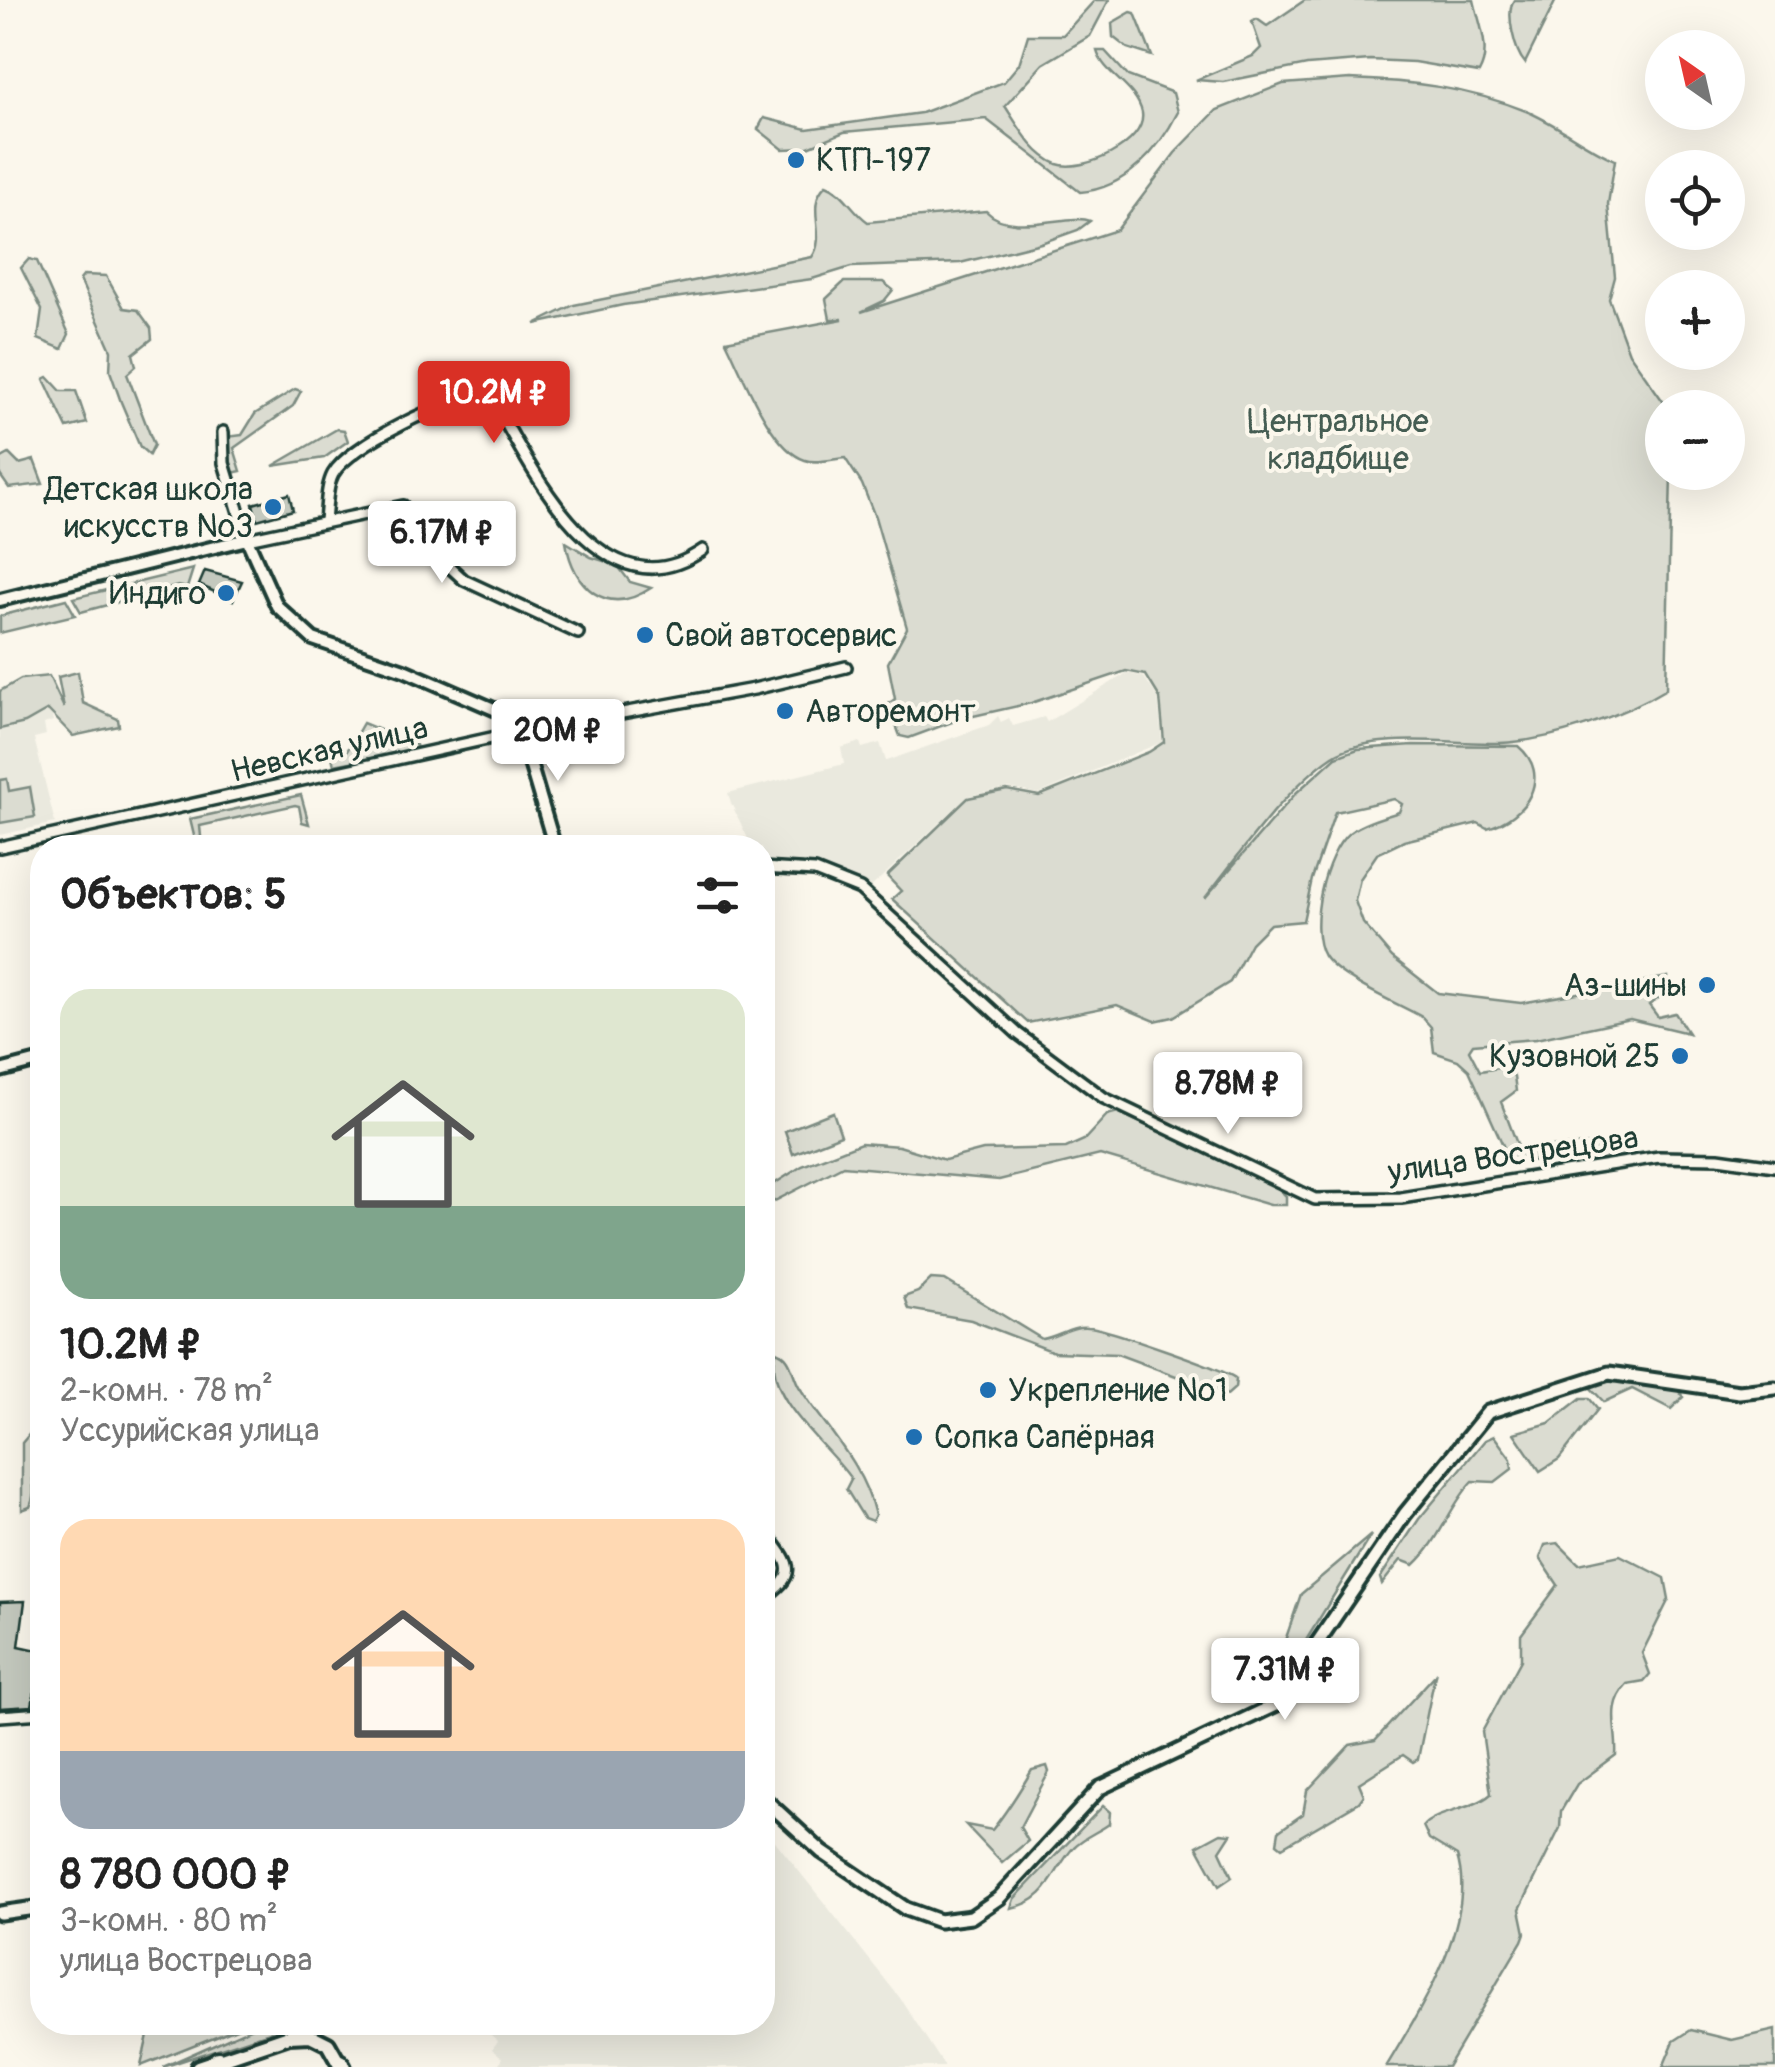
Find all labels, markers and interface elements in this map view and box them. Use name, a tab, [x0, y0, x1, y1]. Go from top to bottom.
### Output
north arrow	[1645, 30, 1745, 130]
map controls	[1645, 30, 1745, 490]
place label: КТП-197	[816, 141, 931, 181]
marker: КТП-197	[785, 149, 807, 171]
button: locate	[1645, 150, 1745, 250]
button: +	[1645, 270, 1745, 370]
pin: 10.2M ₽	[402, 361, 586, 446]
text: 10.2M ₽	[440, 373, 548, 413]
button: −	[1645, 390, 1745, 490]
park label: Центральное кладбище	[1248, 402, 1429, 479]
place label: Детская школа искусcтв №3	[43, 470, 253, 547]
marker: Детская школа искусcтв №3	[262, 496, 284, 518]
pin: 6.17M ₽	[350, 501, 534, 586]
text: 6.17M ₽	[390, 513, 494, 553]
place label: Индиго	[109, 574, 206, 614]
marker: Индиго	[215, 582, 237, 604]
place label: Свой автосервис	[665, 616, 897, 656]
marker: Свой автосервис	[634, 624, 656, 646]
place label: Авторемонт	[805, 692, 976, 732]
pin: 20M ₽	[488, 699, 628, 784]
marker: Авторемонт	[774, 700, 796, 722]
street label: Невская улица	[227, 708, 432, 792]
text: 20M ₽	[514, 711, 602, 751]
icon: filters	[690, 868, 745, 923]
text: Объектов: 5	[60, 869, 287, 921]
place label: Аз-шины	[1564, 966, 1687, 1006]
marker: Аз-шины	[1696, 974, 1718, 996]
place label: Кузовной 25	[1489, 1037, 1660, 1077]
marker: Кузовной 25	[1669, 1045, 1691, 1067]
pin: 8.78M ₽	[1136, 1052, 1320, 1137]
icon: home	[313, 1054, 493, 1234]
text: 8.78M ₽	[1175, 1064, 1281, 1104]
street label: улица Вострецова	[1384, 1118, 1641, 1192]
text: 10.2M ₽	[60, 1319, 202, 1371]
text: 2-комн. · 78 m²	[60, 1371, 273, 1411]
place label: Укрепление №1	[1008, 1371, 1228, 1411]
marker: Укрепление №1	[977, 1379, 999, 1401]
text: Уссурийская улица	[60, 1411, 319, 1451]
place label: Сопка Сапёрная	[934, 1418, 1155, 1458]
marker: Сопка Сапёрная	[903, 1426, 925, 1448]
icon: home	[313, 1584, 493, 1764]
pin: 7.31M ₽	[1193, 1638, 1377, 1723]
text: 7.31M ₽	[1233, 1650, 1337, 1690]
text: 8 780 000 ₽	[60, 1849, 292, 1901]
text: 3-комн. · 80 m²	[60, 1901, 278, 1941]
text: улица Вострецова	[60, 1941, 312, 1981]

